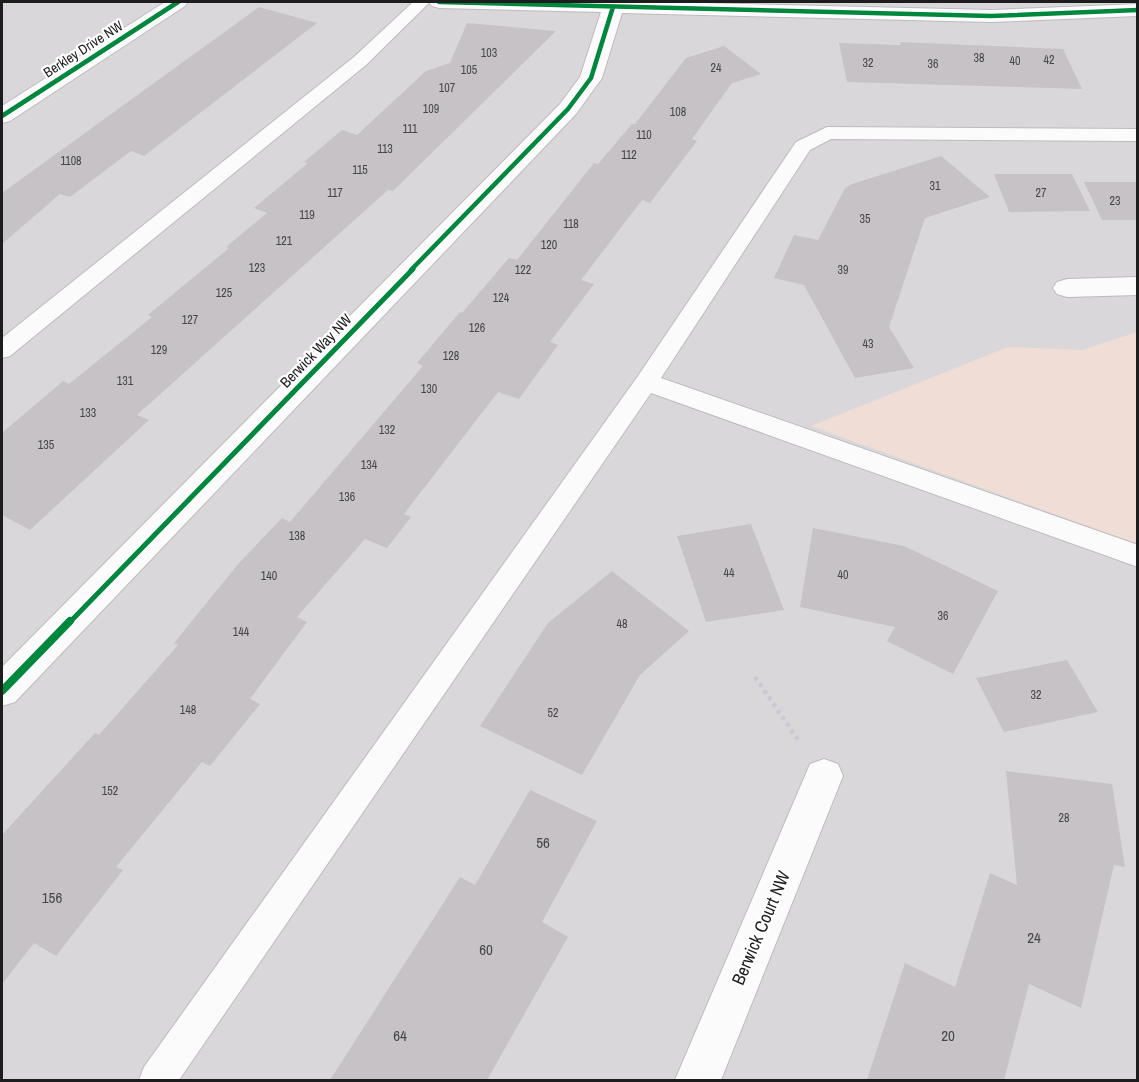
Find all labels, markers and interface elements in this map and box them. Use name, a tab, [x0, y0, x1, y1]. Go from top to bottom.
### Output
street label: Berkley Drive NW	[40, 17, 126, 81]
house number: 103	[481, 45, 497, 61]
house number: 38	[974, 50, 984, 66]
house number: 42	[1044, 52, 1054, 68]
house number: 40	[1010, 53, 1020, 69]
house number: 32	[863, 55, 873, 71]
house number: 36	[928, 56, 938, 72]
house number: 24	[711, 60, 722, 76]
house number: 105	[461, 62, 478, 78]
house number: 107	[439, 80, 456, 96]
house number: 109	[423, 101, 439, 117]
house number: 108	[670, 104, 686, 120]
house number: 111	[403, 121, 418, 137]
house number: 110	[636, 127, 652, 143]
house number: 113	[377, 141, 393, 157]
house number: 112	[621, 147, 637, 163]
house number: 1108	[60, 153, 82, 169]
house number: 115	[352, 162, 368, 178]
house number: 31	[930, 178, 941, 194]
house number: 117	[327, 185, 343, 201]
house number: 27	[1036, 185, 1047, 201]
house number: 23	[1110, 193, 1120, 209]
house number: 119	[299, 207, 315, 223]
house number: 35	[860, 211, 871, 227]
house number: 118	[563, 216, 579, 232]
house number: 121	[276, 233, 293, 249]
house number: 120	[541, 237, 557, 253]
house number: 123	[249, 260, 265, 276]
house number: 122	[515, 262, 531, 278]
house number: 39	[838, 262, 848, 278]
house number: 125	[216, 285, 233, 301]
house number: 124	[493, 290, 510, 306]
street label: Berwick Way NW	[275, 309, 357, 392]
house number: 127	[182, 312, 199, 328]
house number: 126	[469, 320, 485, 336]
house number: 43	[863, 336, 873, 352]
house number: 129	[151, 342, 167, 358]
house number: 128	[443, 348, 459, 364]
house number: 131	[117, 373, 134, 389]
house number: 130	[421, 381, 437, 397]
house number: 133	[80, 405, 96, 421]
house number: 132	[379, 422, 395, 438]
house number: 135	[38, 437, 55, 453]
house number: 134	[361, 457, 378, 473]
house number: 136	[339, 489, 355, 505]
house number: 138	[289, 528, 305, 544]
house number: 44	[724, 565, 735, 581]
house number: 40	[838, 567, 848, 583]
house number: 140	[261, 568, 277, 584]
house number: 36	[938, 608, 948, 624]
house number: 48	[617, 616, 627, 632]
house number: 144	[233, 624, 250, 640]
house number: 32	[1031, 687, 1041, 703]
house number: 148	[180, 702, 196, 718]
house number: 52	[548, 705, 558, 721]
house number: 152	[102, 783, 118, 799]
house number: 28	[1059, 810, 1069, 826]
house number: 56	[536, 832, 550, 853]
street label: Berwick Court NW	[725, 867, 796, 989]
house number: 156	[42, 887, 62, 908]
house number: 24	[1027, 927, 1041, 948]
house number: 60	[479, 939, 493, 960]
house number: 64	[393, 1025, 407, 1046]
house number: 20	[941, 1025, 955, 1046]

